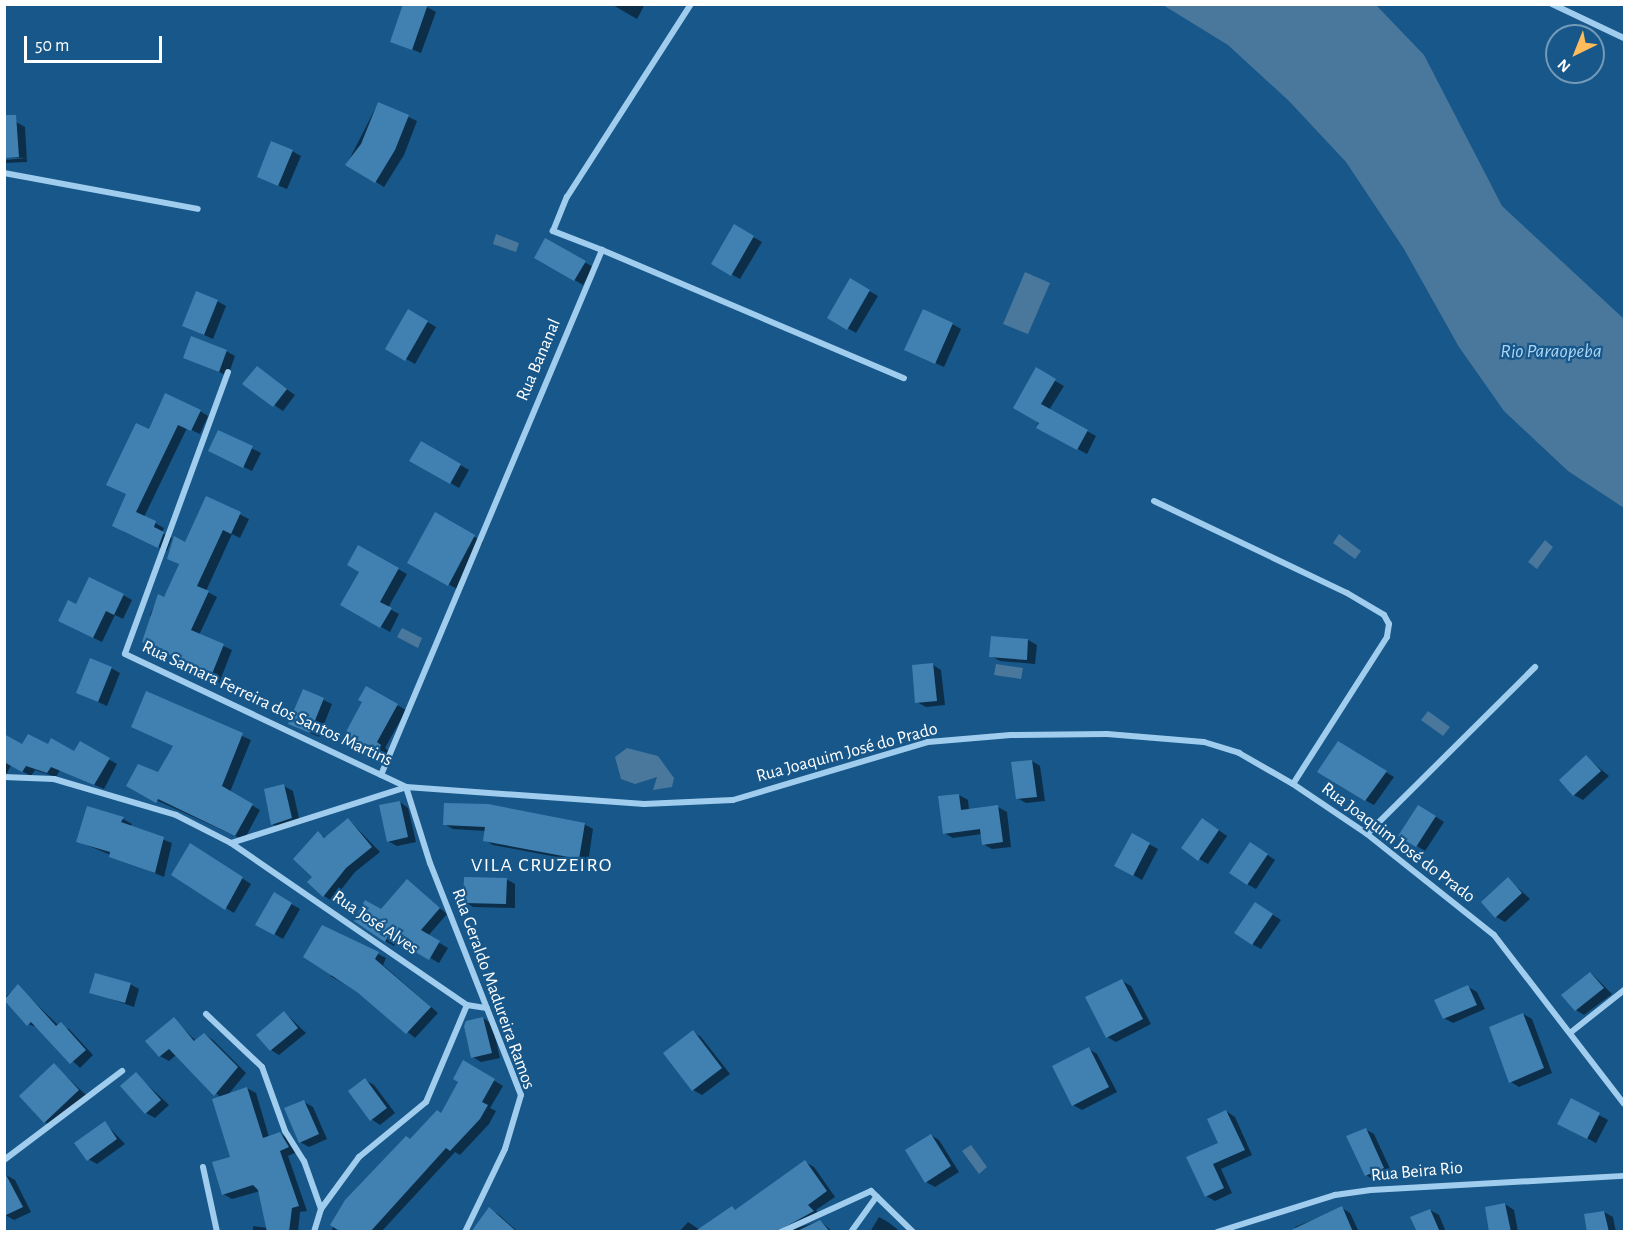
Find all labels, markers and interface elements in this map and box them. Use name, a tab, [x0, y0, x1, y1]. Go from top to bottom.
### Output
scale bar	[27, 24, 165, 62]
north arrow	[1545, 24, 1605, 84]
text: 50 m	[35, 37, 69, 55]
text: N	[1555, 56, 1574, 75]
street label: Rua Bananal	[512, 316, 566, 404]
water label: Rio Paraopeba	[1500, 339, 1602, 363]
street label: Rua Samara Ferreira dos Santos Martins	[138, 636, 396, 772]
street label: Rua Joaquim José do Prado	[754, 718, 940, 788]
street label: Rua Joaquim José do Prado	[1317, 778, 1479, 908]
district label: VILA CRUZEIRO	[471, 853, 613, 877]
street label: Rua José Alves	[328, 886, 422, 960]
street label: Rua Geraldo Madureira Ramos	[447, 886, 539, 1092]
street label: Rua Beira Rio	[1370, 1157, 1464, 1187]

